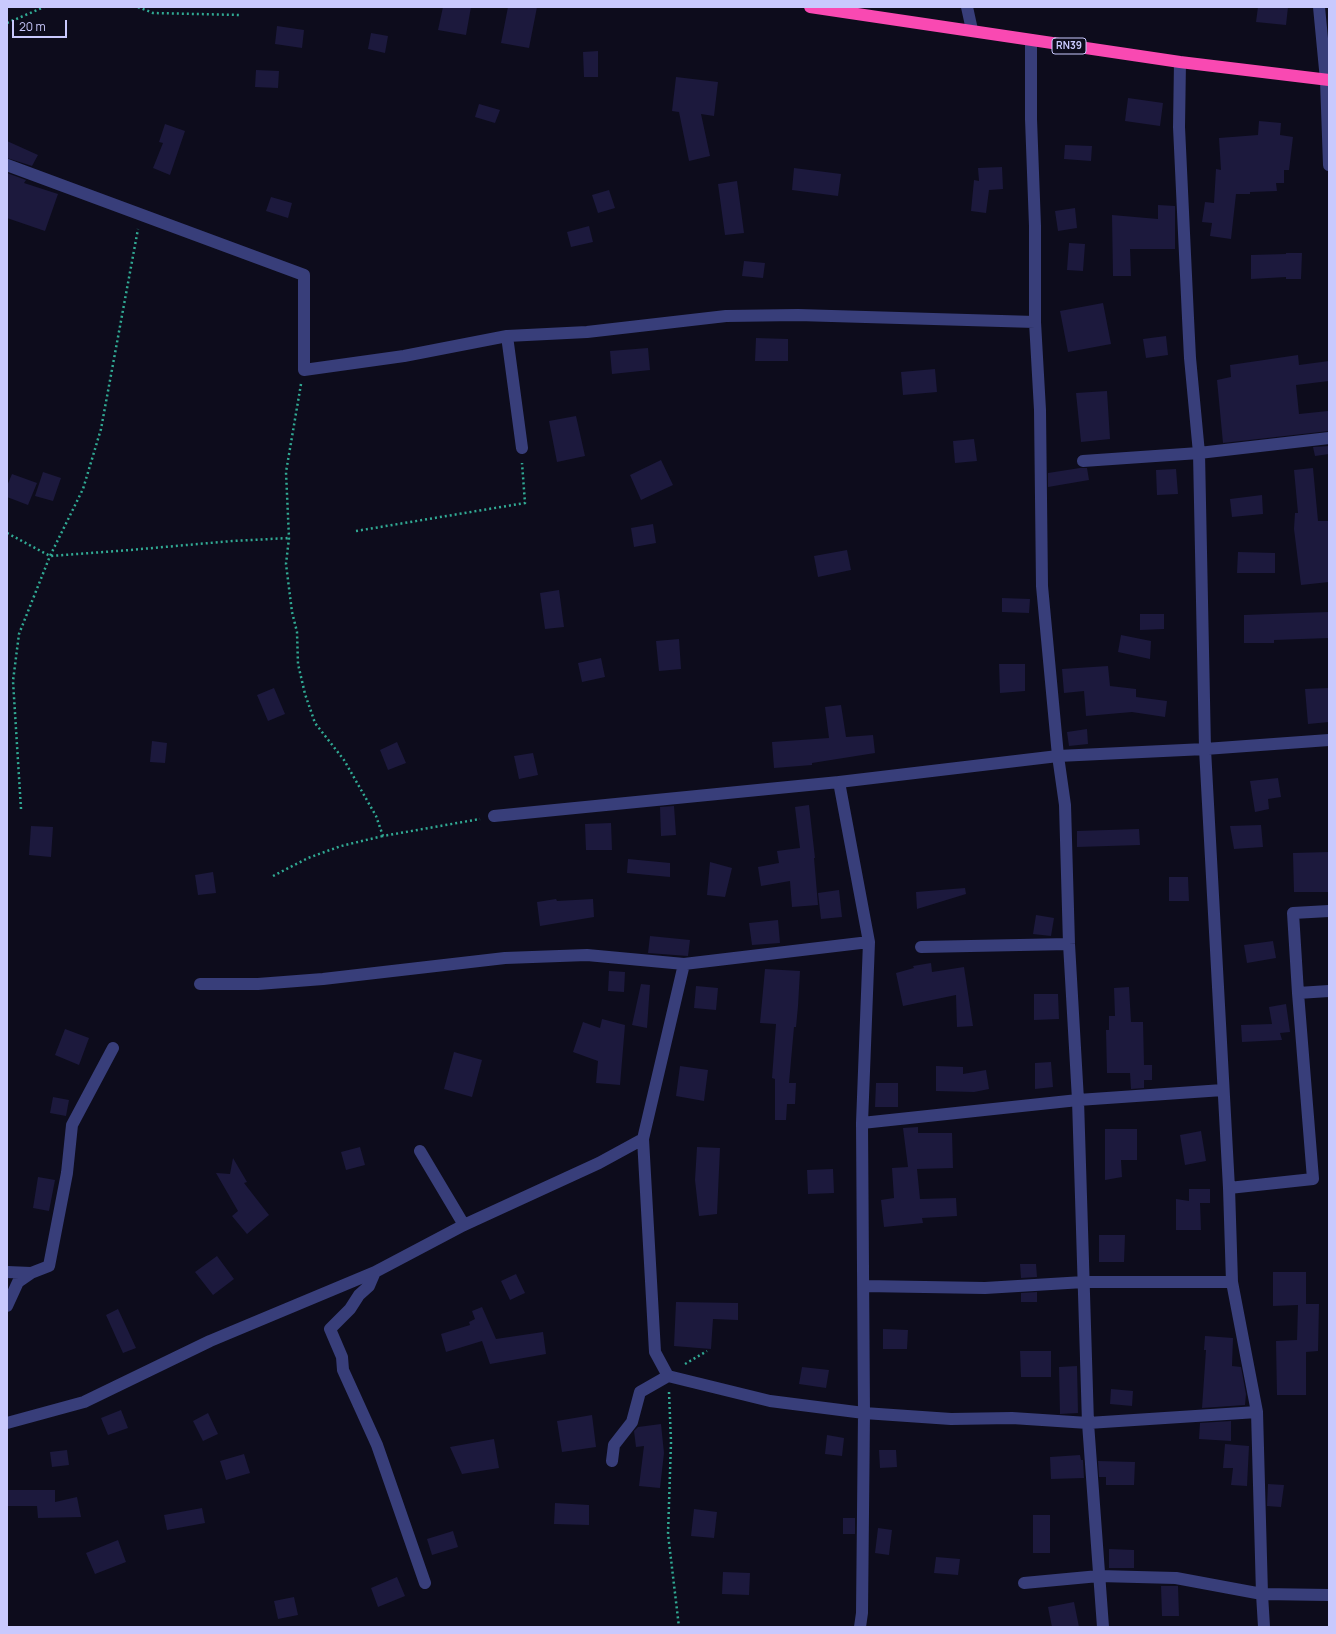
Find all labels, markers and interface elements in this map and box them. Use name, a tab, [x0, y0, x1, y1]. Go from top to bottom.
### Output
scale bar	[14, 12, 69, 38]
text: 20 m	[19, 18, 46, 35]
road number: RN39	[1052, 38, 1086, 54]

